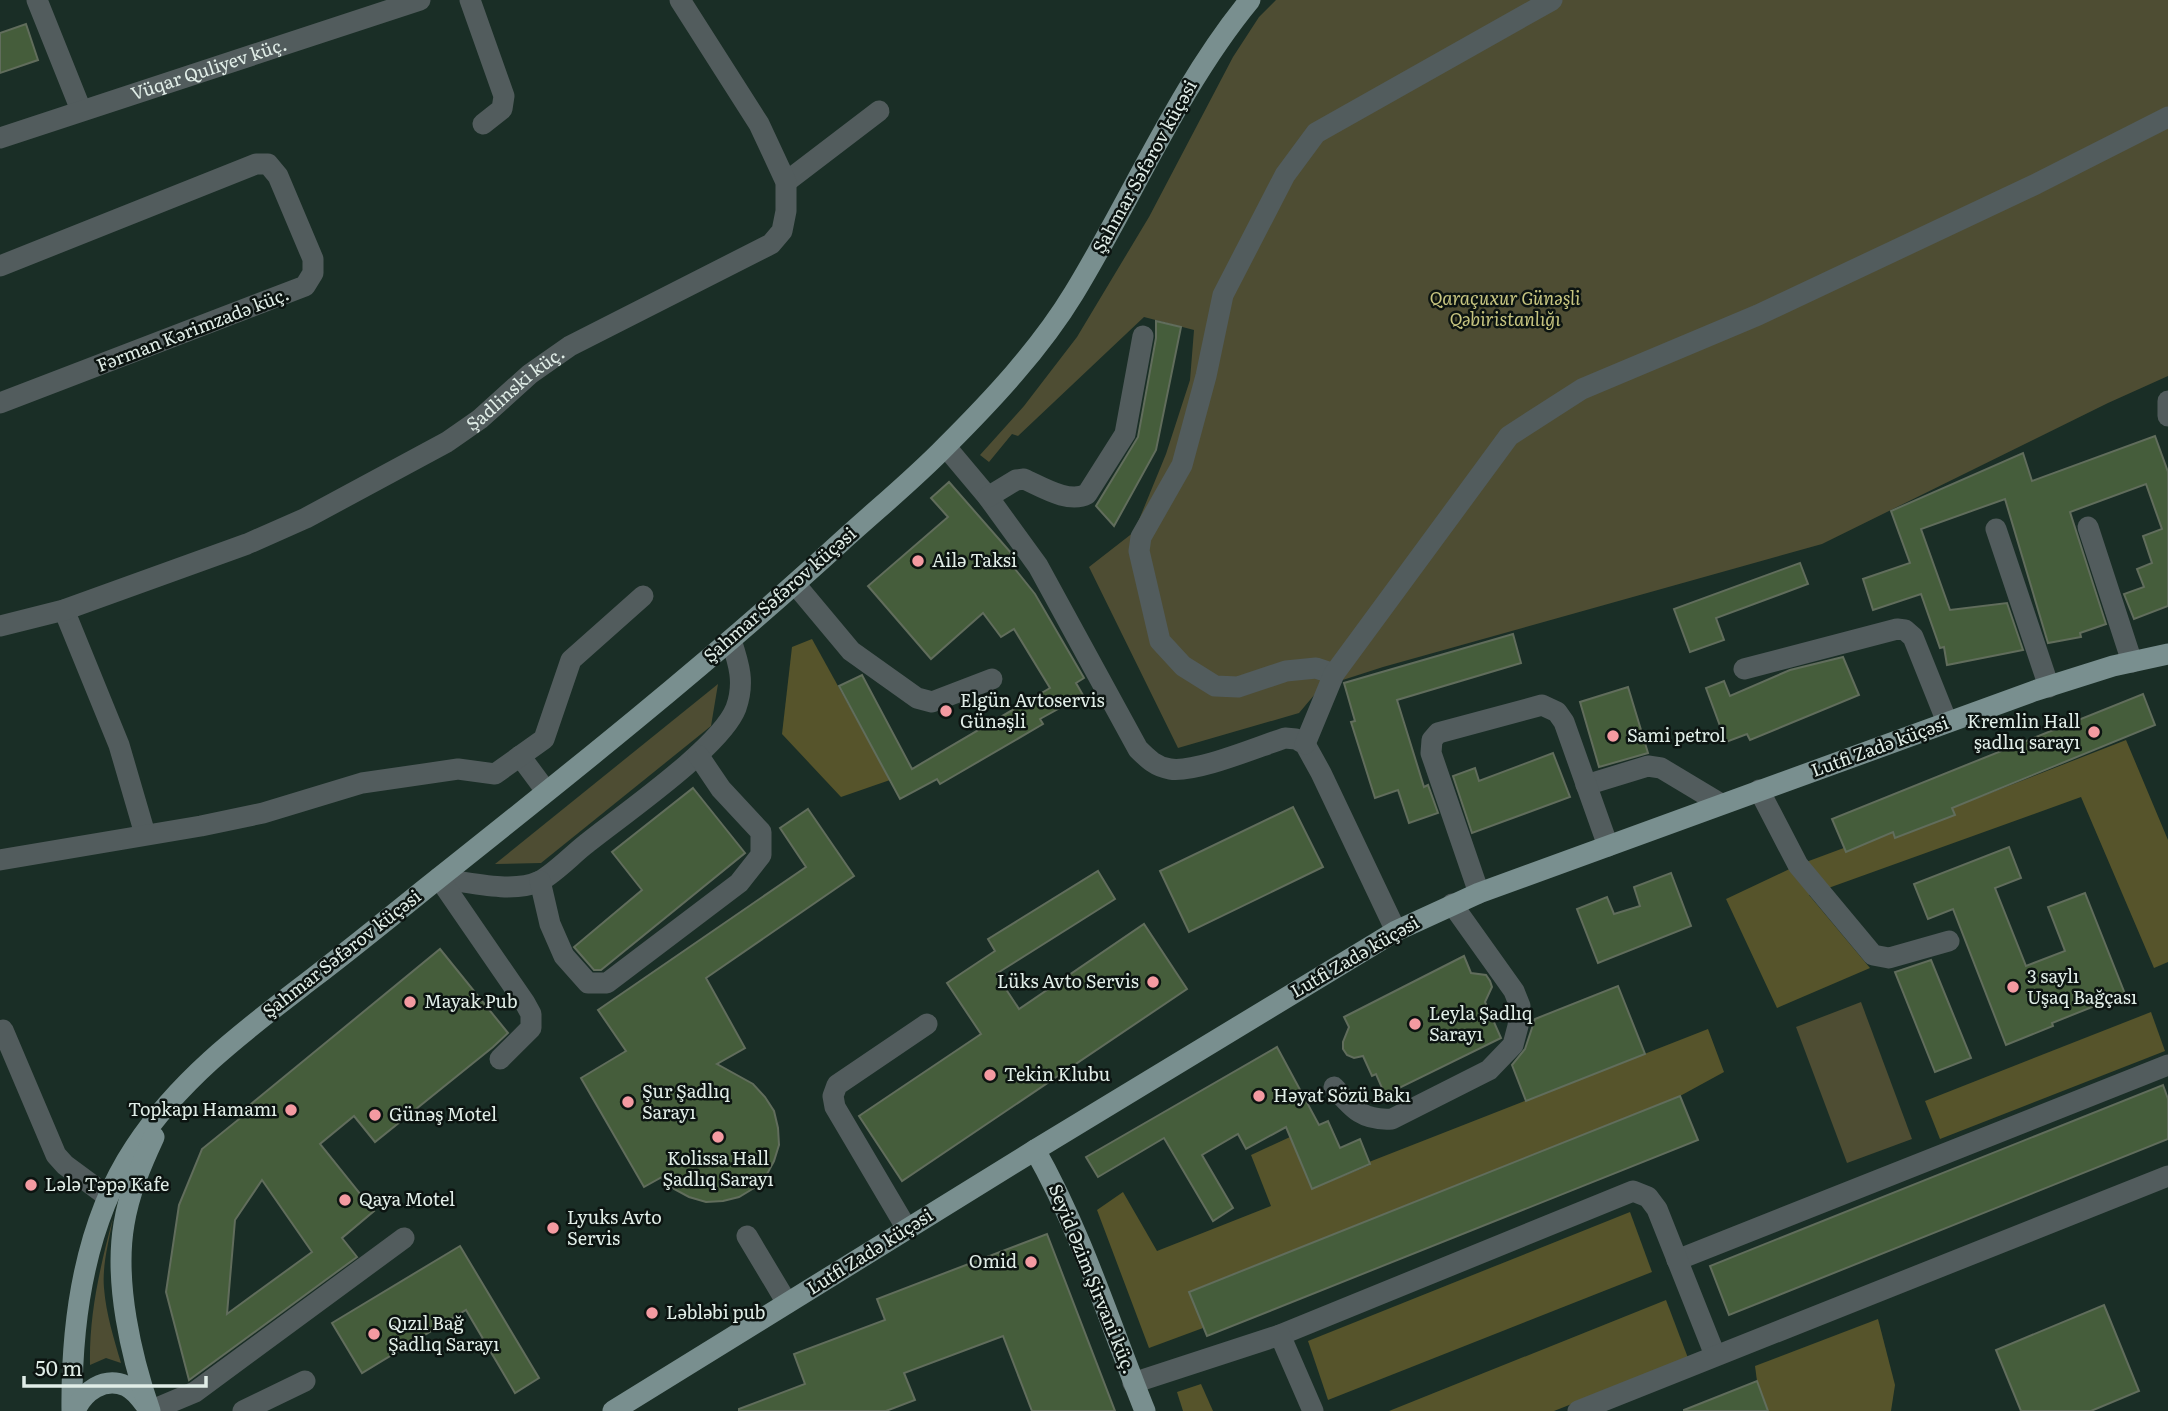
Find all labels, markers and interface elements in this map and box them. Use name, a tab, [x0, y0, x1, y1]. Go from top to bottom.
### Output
street label: Vüqar Quliyev küç.	[127, 30, 290, 106]
street label: Şahmar Səfərov küçəsi	[1085, 75, 1203, 258]
street label: Fərman Kərimzadə küç.	[92, 279, 293, 378]
park label: Qaraçuxur Günəşli Qəbiristanlığı	[1430, 284, 1581, 332]
street label: Şadlinski küç.	[460, 339, 569, 437]
street label: Şahmar Səfərov küçəsi	[697, 520, 861, 668]
place label: Ailə Taksi	[932, 546, 1017, 573]
marker: Ailə Taksi	[910, 553, 926, 569]
place label: Elgün Avtoservis Günəşli	[960, 686, 1105, 734]
marker: Elgün Avtoservis Günəşli	[938, 703, 954, 719]
place label: Kremlin Hall şadlıq sarayı	[1967, 707, 2080, 755]
street label: Lutfi Zadə küçəsi	[1807, 708, 1952, 783]
place label: Sami petrol	[1627, 721, 1726, 748]
marker: Kremlin Hall şadlıq sarayı	[2086, 724, 2102, 740]
marker: Sami petrol	[1605, 728, 1621, 744]
street label: Şahmar Səfərov küçəsi	[256, 882, 426, 1023]
street label: Lutfi Zadə küçəsi	[1285, 908, 1423, 1003]
place label: 3 saylı Uşaq Bağçası	[2027, 962, 2137, 1010]
place label: Lüks Avto Servis	[997, 967, 1139, 994]
marker: Lüks Avto Servis	[1145, 974, 1161, 990]
marker: 3 saylı Uşaq Bağçası	[2005, 979, 2021, 995]
place label: Mayak Pub	[424, 987, 518, 1014]
marker: Mayak Pub	[402, 994, 418, 1010]
place label: Leyla Şadlıq Sarayı	[1429, 999, 1533, 1047]
marker: Leyla Şadlıq Sarayı	[1407, 1016, 1423, 1032]
place label: Tekin Klubu	[1004, 1060, 1110, 1087]
marker: Tekin Klubu	[982, 1067, 998, 1083]
place label: Şur Şadlıq Sarayı	[642, 1077, 730, 1125]
place label: Həyat Sözü Bakı	[1273, 1081, 1411, 1108]
marker: Həyat Sözü Bakı	[1251, 1088, 1267, 1104]
marker: Şur Şadlıq Sarayı	[620, 1094, 636, 1110]
place label: Topkapı Hamamı	[128, 1095, 277, 1122]
place label: Günəş Motel	[389, 1100, 497, 1127]
marker: Topkapı Hamamı	[283, 1102, 299, 1118]
marker: Günəş Motel	[367, 1107, 383, 1123]
marker: Kolissa Hall Şadlıq Sarayı	[710, 1129, 726, 1145]
place label: Kolissa Hall Şadlıq Sarayı	[662, 1144, 774, 1192]
place label: Lələ Təpə Kafe	[45, 1170, 169, 1197]
marker: Lələ Təpə Kafe	[23, 1177, 39, 1193]
street label: Seyid Əzim Şirvani küç.	[1043, 1179, 1144, 1378]
place label: Qaya Motel	[359, 1185, 455, 1212]
marker: Qaya Motel	[337, 1192, 353, 1208]
street label: Lutfi Zadə küçəsi	[801, 1201, 938, 1300]
place label: Lyuks Avto Servis	[567, 1203, 662, 1251]
marker: Lyuks Avto Servis	[545, 1220, 561, 1236]
place label: Omid	[969, 1247, 1017, 1274]
marker: Omid	[1023, 1254, 1039, 1270]
place label: Ləbləbi pub	[666, 1298, 765, 1325]
marker: Ləbləbi pub	[644, 1305, 660, 1321]
place label: Qızıl Bağ Şadlıq Sarayı	[388, 1309, 499, 1357]
marker: Qızıl Bağ Şadlıq Sarayı	[366, 1326, 382, 1342]
scale bar	[24, 1344, 206, 1388]
text: 50 m	[35, 1351, 82, 1382]

